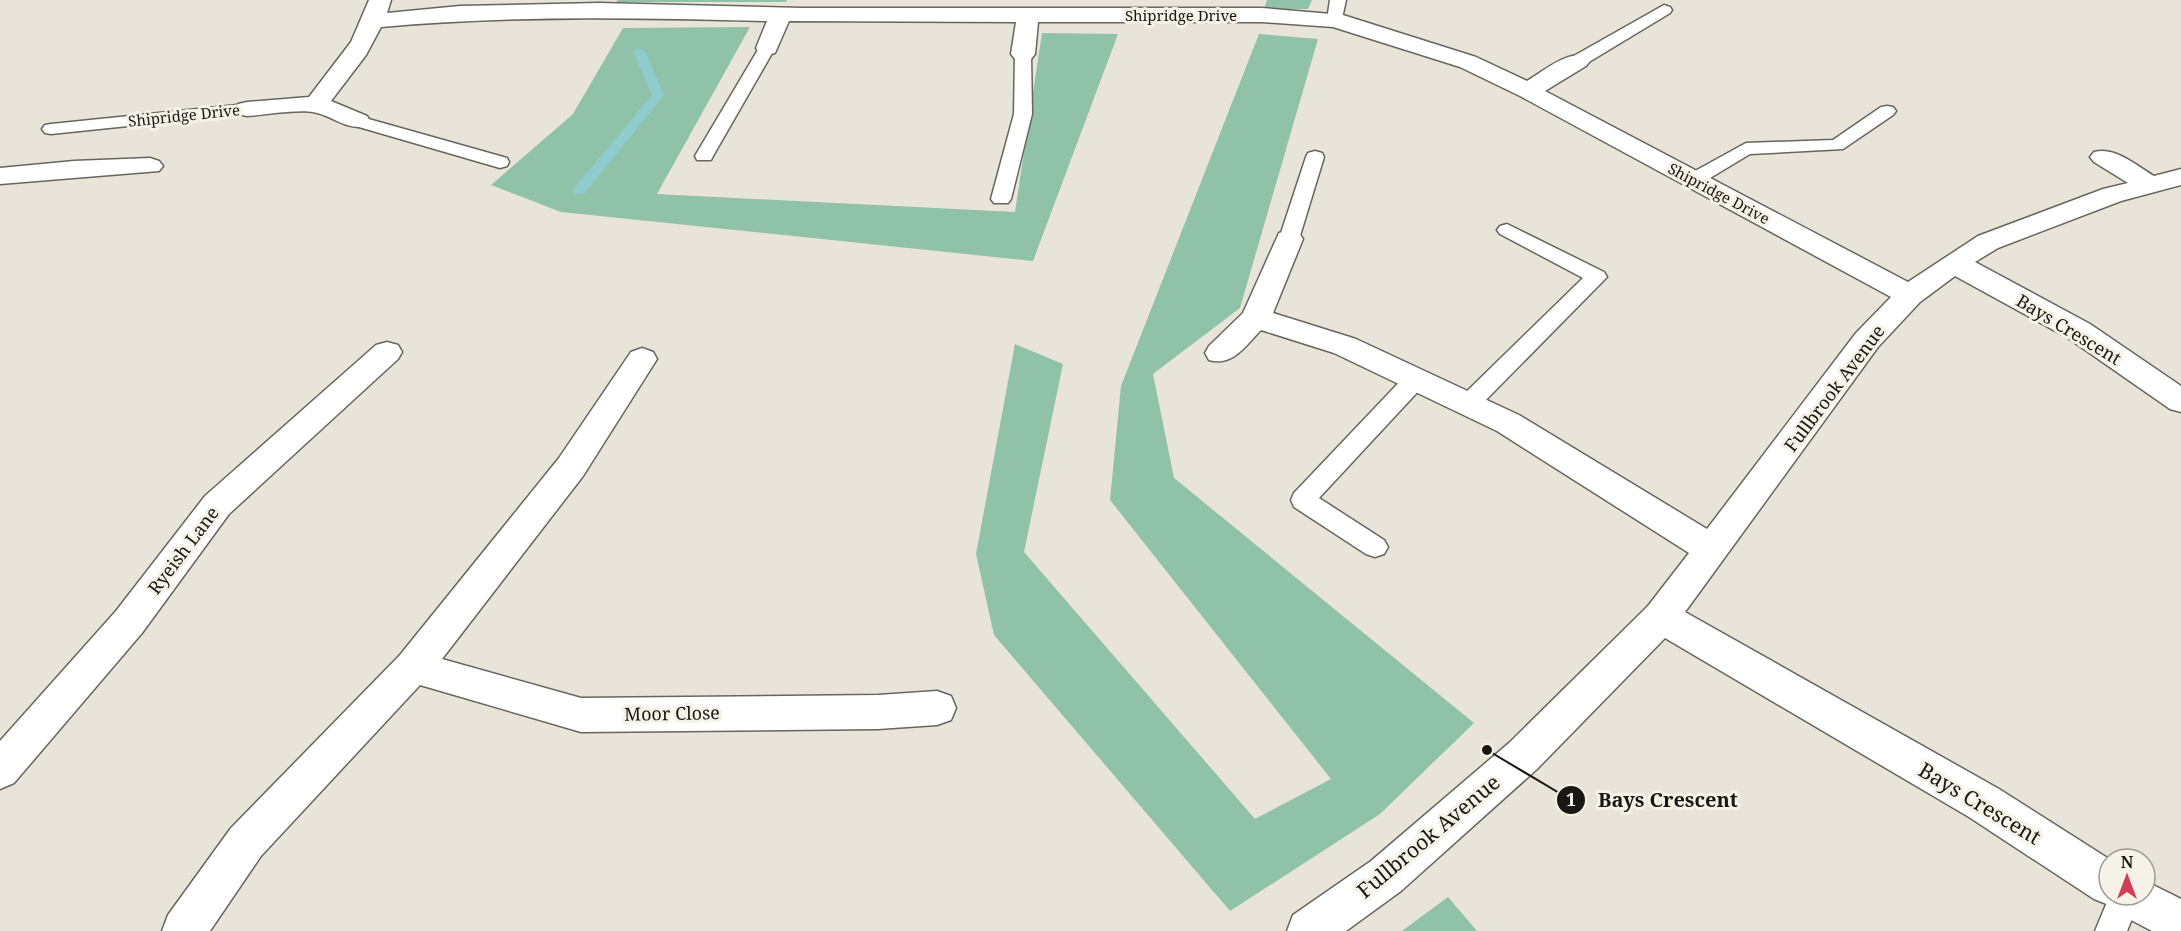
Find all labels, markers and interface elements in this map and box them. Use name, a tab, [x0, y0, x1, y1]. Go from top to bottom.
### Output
street label: Shipridge Drive	[1125, 5, 1237, 25]
street label: Shipridge Drive	[127, 99, 241, 131]
street label: Shipridge Drive	[1665, 158, 1773, 228]
street label: Bays Crescent	[2012, 288, 2126, 370]
street label: Fullbrook Avenue	[1778, 320, 1890, 456]
street label: Ryeish Lane	[142, 501, 224, 599]
street label: Moor Close	[624, 700, 720, 726]
street label: Bays Crescent	[1914, 755, 2046, 851]
street label: Fullbrook Avenue	[1351, 768, 1505, 904]
callout: Bays Crescent	[1556, 781, 1750, 819]
text: Bays Crescent	[1598, 786, 1738, 813]
text: 1	[1566, 787, 1576, 811]
north arrow	[2097, 847, 2157, 907]
text: N	[2121, 851, 2134, 873]

